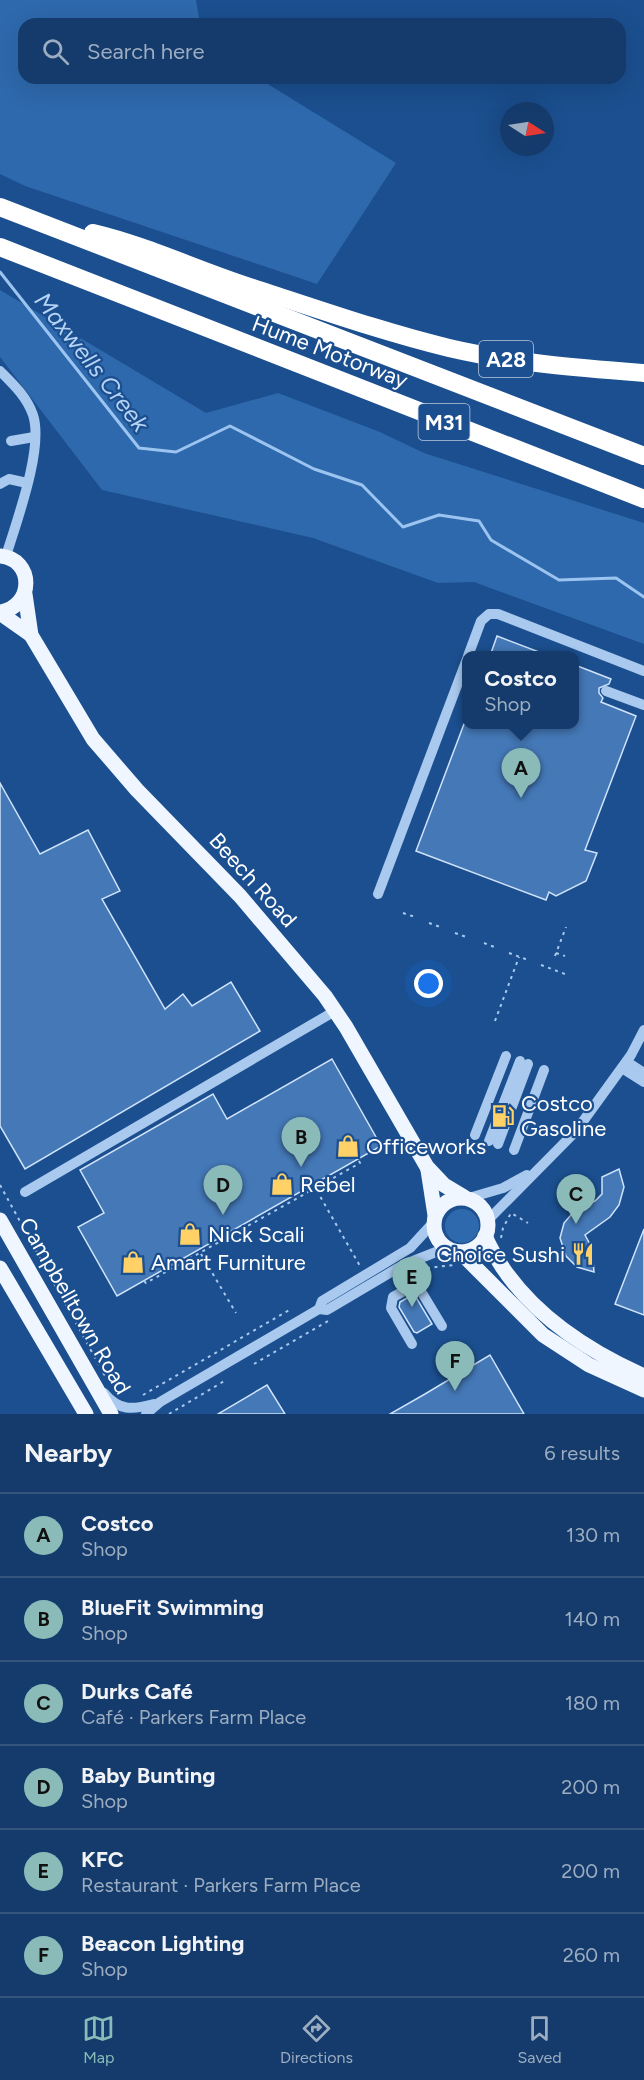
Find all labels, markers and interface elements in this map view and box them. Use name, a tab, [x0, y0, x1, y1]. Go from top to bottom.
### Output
search box	[18, 18, 626, 84]
icon: search	[39, 35, 72, 68]
text: Search here	[87, 38, 205, 65]
north arrow	[500, 102, 554, 156]
water label: Maxwells Creek	[29, 287, 156, 438]
street label: Hume Motorway	[248, 310, 412, 394]
road number: A28	[479, 341, 533, 377]
road number: M31	[418, 404, 470, 440]
popup	[462, 651, 579, 729]
text: Costco	[484, 665, 557, 692]
text: Shop	[484, 692, 531, 716]
pin: A	[502, 748, 540, 798]
street label: Beech Road	[204, 827, 302, 933]
your location	[414, 969, 443, 998]
place label: Costco Gasoline	[521, 1090, 606, 1142]
fuel station icon: Costco Gasoline	[490, 1103, 516, 1129]
pin: B	[282, 1118, 320, 1167]
shop icon: Officeworks	[335, 1133, 361, 1159]
place label: Officeworks	[366, 1133, 486, 1160]
pin: D	[204, 1166, 242, 1215]
shop icon: Rebel	[269, 1171, 295, 1197]
place label: Rebel	[300, 1171, 356, 1198]
pin: C	[556, 1174, 596, 1224]
street label: Campbelltown Road	[13, 1213, 137, 1399]
shop icon: Nick Scali	[177, 1221, 203, 1247]
place label: Nick Scali	[208, 1221, 305, 1248]
place label: Choice Sushi	[436, 1241, 565, 1268]
restaurant icon: Choice Sushi	[570, 1241, 596, 1267]
shop icon: Amart Furniture	[120, 1249, 146, 1275]
place label: Amart Furniture	[151, 1249, 306, 1276]
pin: E	[392, 1258, 432, 1307]
pin: F	[436, 1342, 474, 1391]
text: Nearby	[24, 1437, 112, 1469]
text: 6 results	[544, 1441, 620, 1465]
text: Costco	[81, 1510, 153, 1537]
text: A	[36, 1523, 51, 1547]
text: 130 m	[566, 1523, 620, 1547]
text: Shop	[81, 1537, 128, 1561]
text: BlueFit Swimming	[81, 1594, 264, 1621]
text: B	[37, 1607, 50, 1631]
text: 140 m	[565, 1607, 620, 1631]
text: Shop	[81, 1621, 128, 1645]
text: Durks Café	[81, 1678, 193, 1705]
text: C	[36, 1691, 51, 1715]
text: 180 m	[565, 1691, 620, 1715]
text: Café · Parkers Farm Place	[81, 1705, 306, 1729]
text: Baby Bunting	[81, 1762, 216, 1789]
text: D	[37, 1775, 51, 1799]
text: 200 m	[561, 1775, 620, 1799]
text: Shop	[81, 1789, 128, 1813]
text: KFC	[81, 1846, 124, 1873]
text: E	[38, 1859, 49, 1883]
text: 200 m	[561, 1859, 620, 1883]
text: Restaurant · Parkers Farm Place	[81, 1873, 361, 1897]
text: Beacon Lighting	[81, 1930, 245, 1957]
text: F	[38, 1943, 49, 1967]
text: 260 m	[563, 1943, 620, 1967]
text: Shop	[81, 1957, 128, 1981]
tab: Map	[82, 2012, 115, 2067]
tab: Directions	[280, 2012, 353, 2067]
tab: Saved	[518, 2012, 562, 2067]

